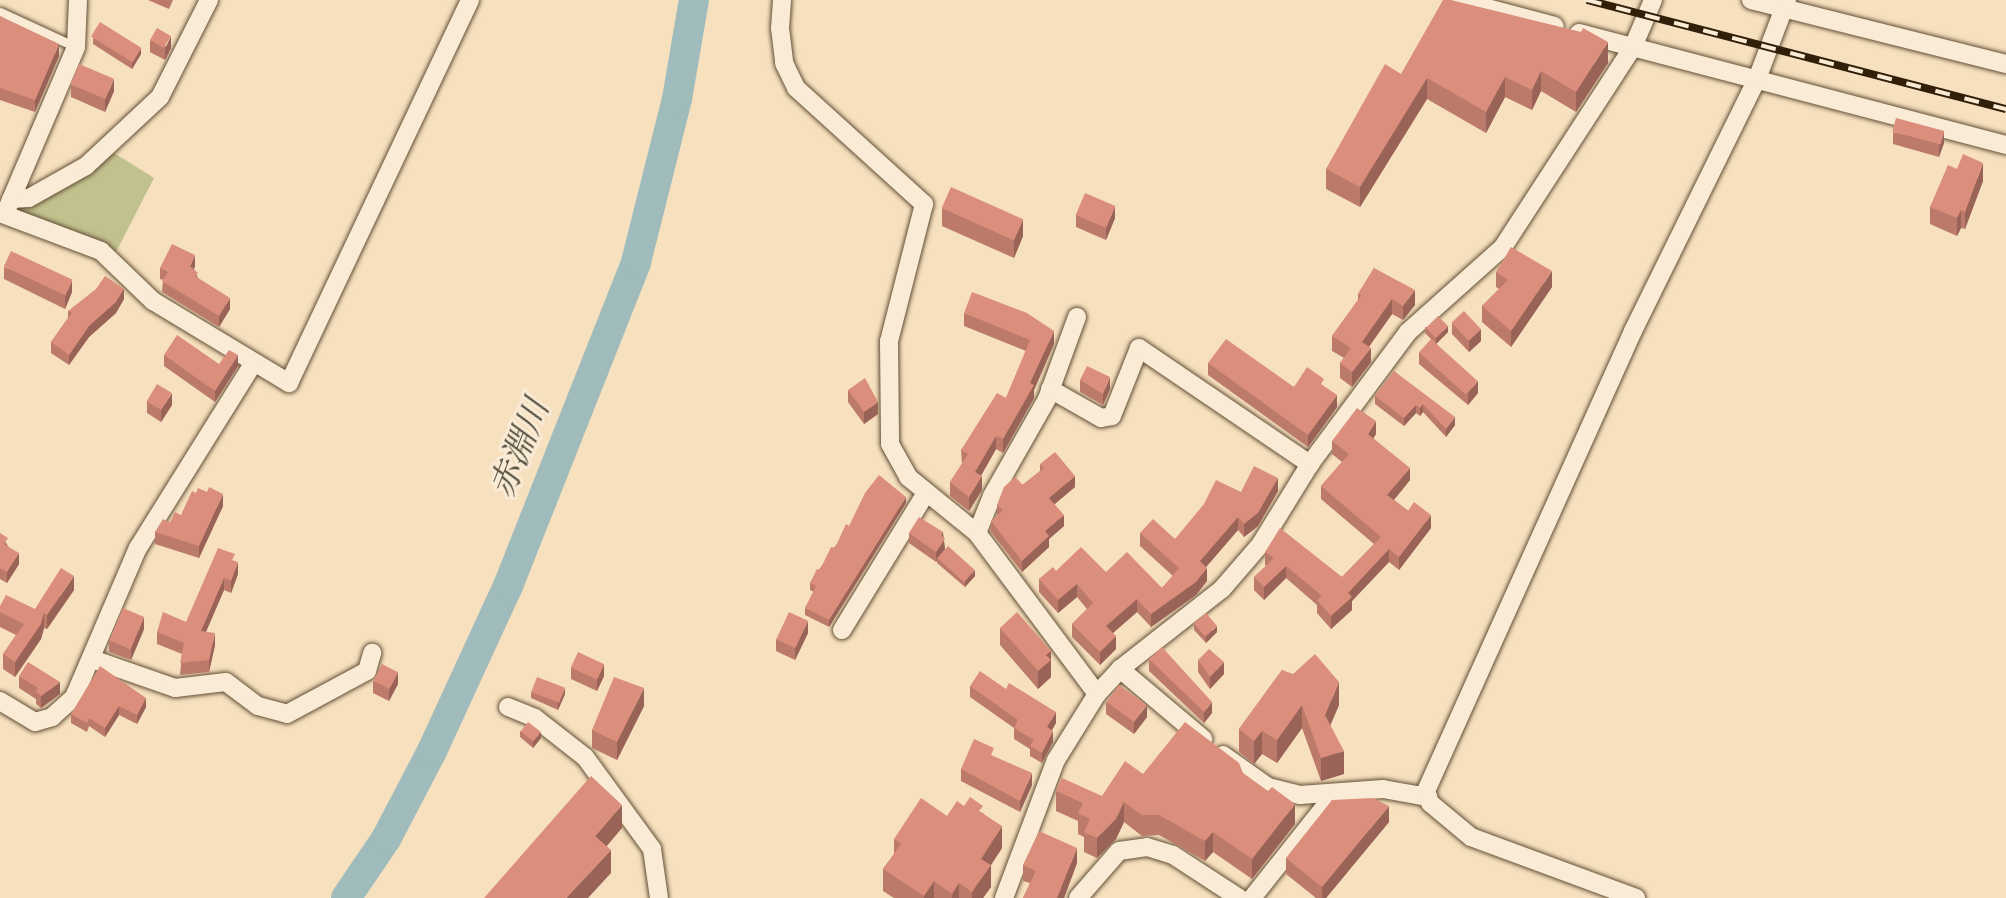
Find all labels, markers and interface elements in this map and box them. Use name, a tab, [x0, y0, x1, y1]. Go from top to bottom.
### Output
water label: 赤淵川	[483, 394, 559, 504]

